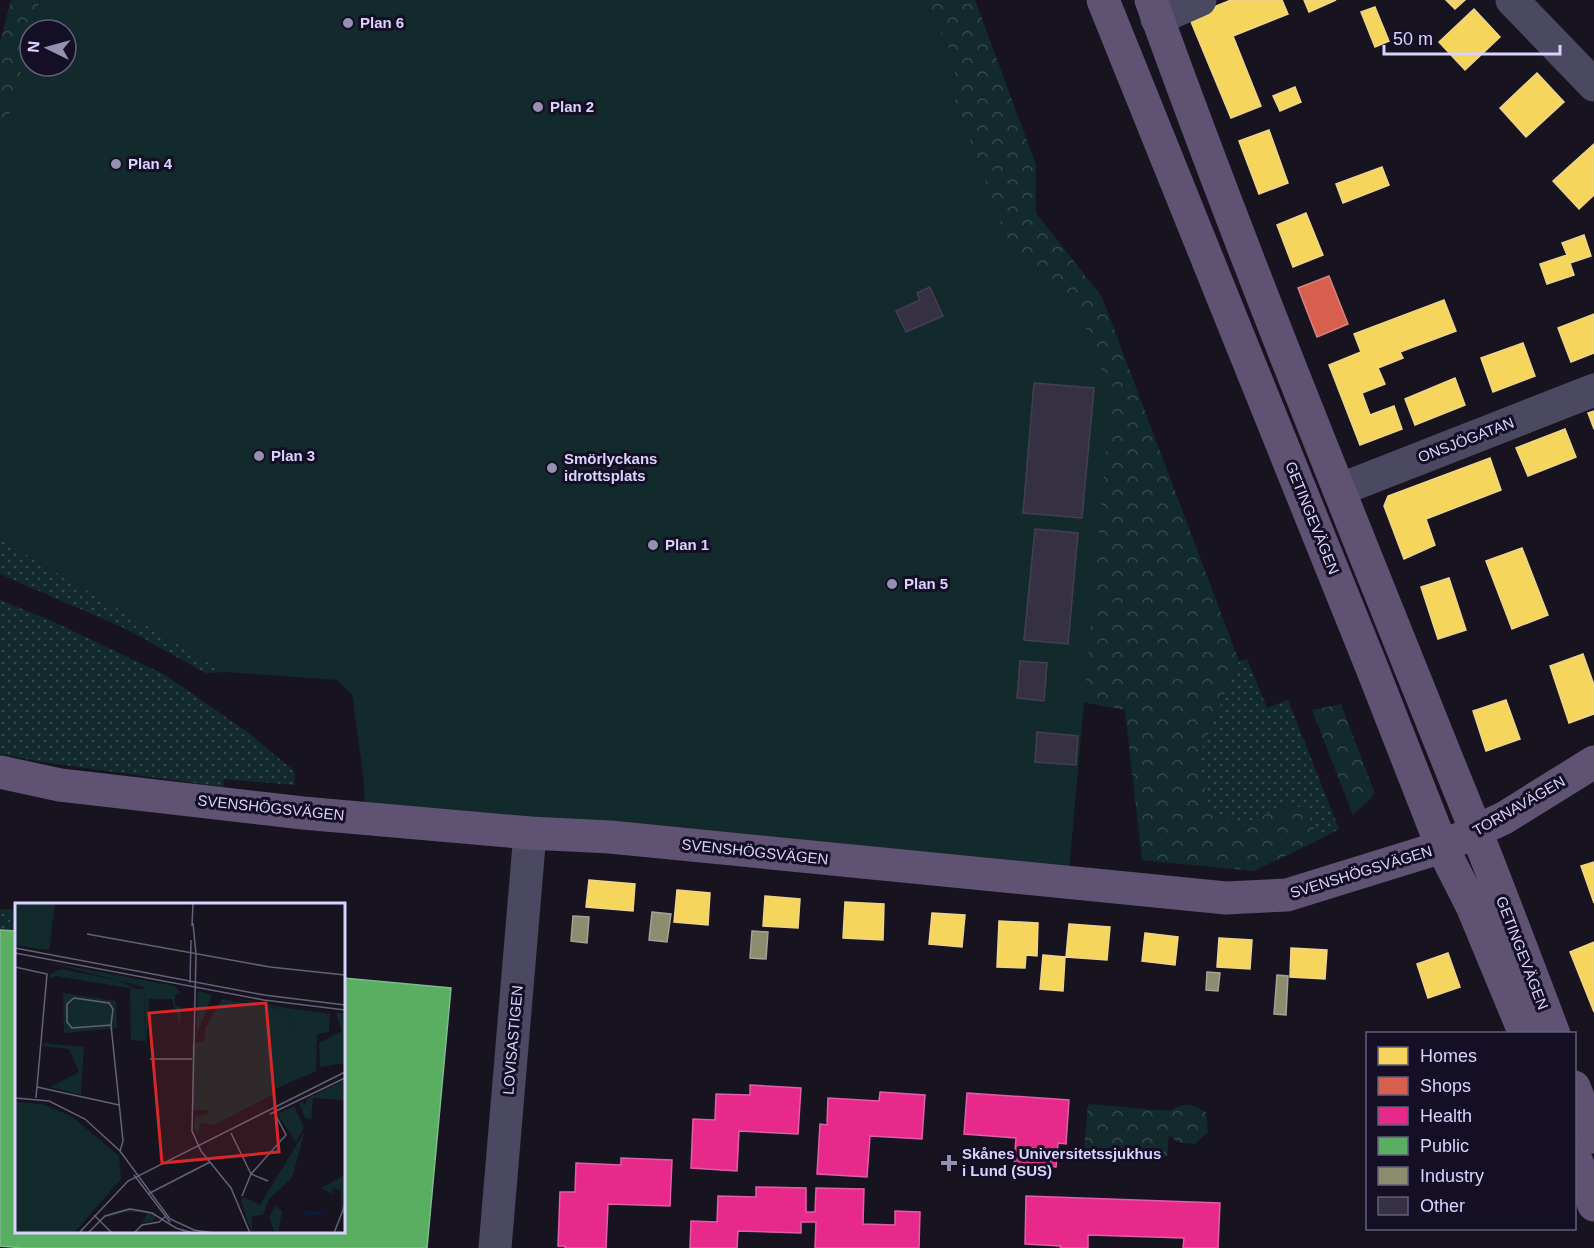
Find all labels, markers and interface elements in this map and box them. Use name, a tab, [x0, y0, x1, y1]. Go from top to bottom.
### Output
place label: Plan 6	[360, 14, 404, 31]
marker: Plan 6	[341, 16, 355, 30]
north arrow	[18, 18, 78, 78]
scale bar	[1384, 18, 1560, 56]
text: 50 m	[1393, 29, 1433, 49]
text: N	[25, 40, 43, 53]
place label: Plan 2	[550, 98, 594, 115]
marker: Plan 2	[531, 100, 545, 114]
place label: Plan 4	[128, 155, 173, 172]
marker: Plan 4	[109, 157, 123, 171]
street label: ONSJÖGATAN	[1416, 413, 1516, 466]
place label: Plan 3	[271, 447, 315, 464]
marker: Plan 3	[252, 449, 266, 463]
place label: Smörlyckans idrottsplats	[564, 450, 657, 484]
street label: GETINGEVÄGEN	[1282, 459, 1343, 577]
marker: Smörlyckans idrottsplats	[545, 461, 559, 475]
place label: Plan 1	[665, 536, 709, 553]
marker: Plan 1	[646, 538, 660, 552]
place label: Plan 5	[904, 575, 948, 592]
marker: Plan 5	[885, 577, 899, 591]
street label: TORNAVÄGEN	[1470, 772, 1568, 839]
street label: SVENSHÖGSVÄGEN	[197, 791, 345, 824]
street label: SVENSHÖGSVÄGEN	[681, 835, 829, 868]
street label: SVENSHÖGSVÄGEN	[1288, 842, 1434, 901]
street label: GETINGEVÄGEN	[1493, 894, 1552, 1012]
inset map	[15, 903, 345, 1233]
street label: LOVISASTIGEN	[499, 984, 526, 1096]
legend	[1366, 1032, 1576, 1230]
text: Homes	[1420, 1046, 1477, 1066]
text: Shops	[1420, 1076, 1471, 1096]
text: Health	[1420, 1106, 1472, 1126]
text: Public	[1420, 1136, 1469, 1156]
place label: Skånes Universitetssjukhus i Lund (SUS)	[962, 1145, 1161, 1179]
marker: Skånes Universitetssjukhus i Lund (SUS)	[940, 1154, 958, 1172]
text: Industry	[1420, 1166, 1484, 1186]
text: Other	[1420, 1196, 1465, 1216]

